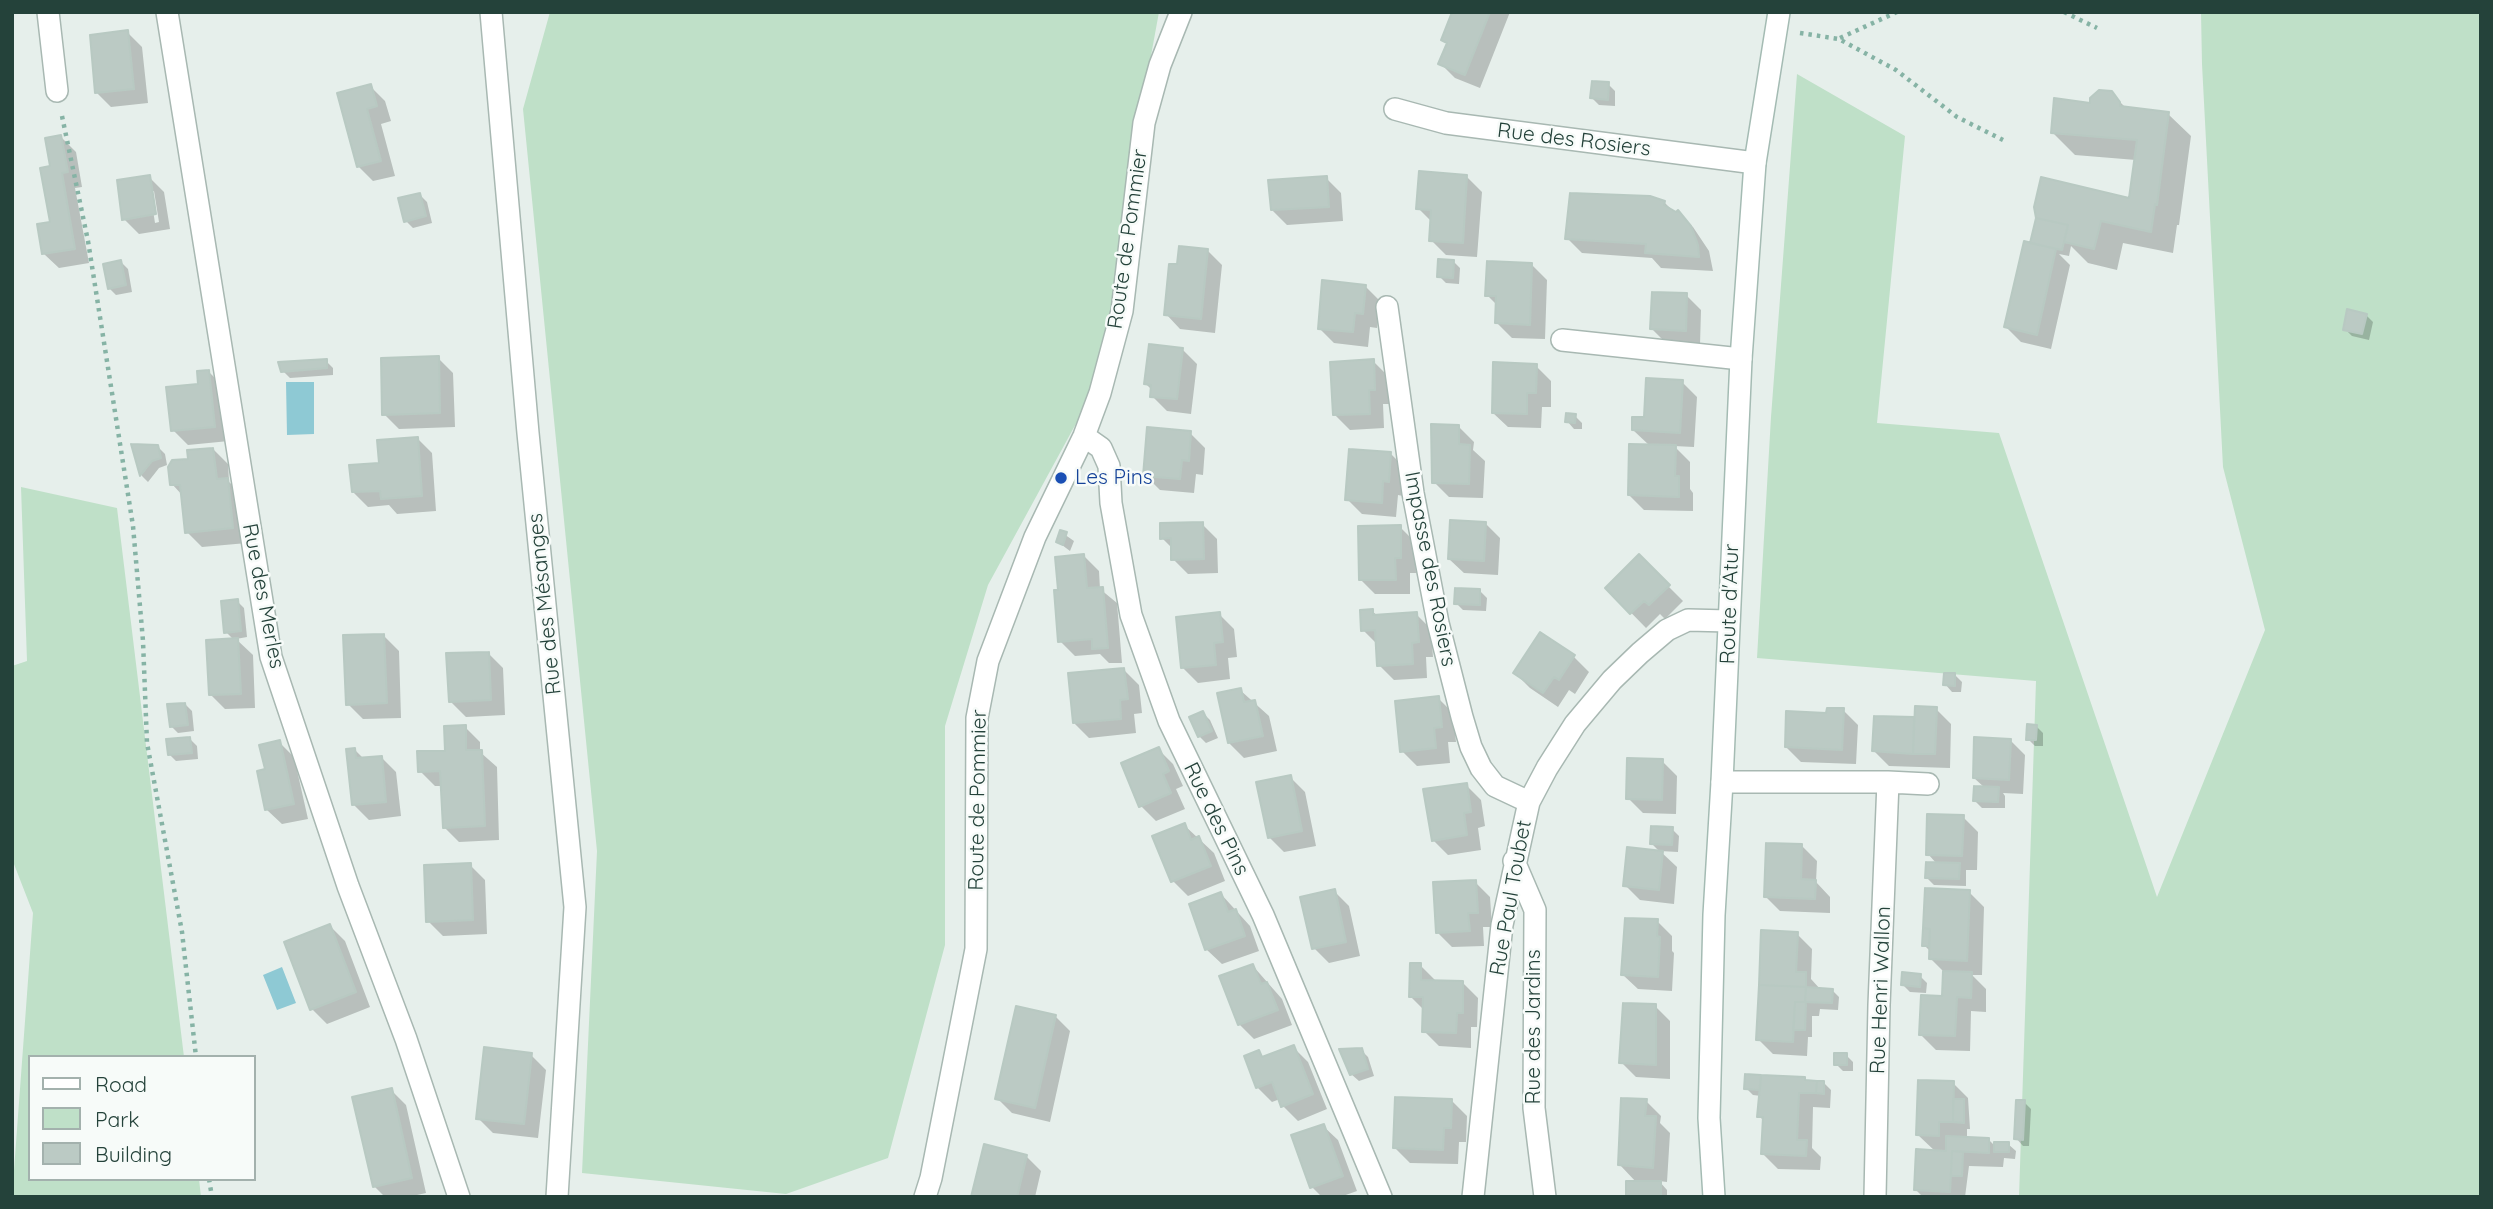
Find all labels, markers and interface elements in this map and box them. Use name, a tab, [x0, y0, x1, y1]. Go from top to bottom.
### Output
street label: Rue des Rosiers	[1496, 118, 1652, 162]
street label: Route de Pommier	[1103, 147, 1153, 331]
place label: Les Pins	[1075, 465, 1153, 491]
street label: Impasse des Rosiers	[1399, 469, 1461, 669]
marker: Les Pins	[1053, 470, 1069, 486]
street label: Rue des Mésanges	[523, 512, 567, 696]
street label: Rue des Merles	[237, 521, 289, 671]
street label: Route d'Atur	[1715, 543, 1745, 665]
street label: Route de Pommier	[964, 709, 992, 891]
street label: Rue des Pins	[1178, 758, 1254, 880]
street label: Rue Paul Toubet	[1485, 818, 1537, 978]
street label: Rue Henri Wallon	[1865, 906, 1897, 1074]
street label: Rue des Jardins	[1521, 949, 1547, 1105]
legend	[28, 1055, 256, 1181]
text: Road	[95, 1071, 147, 1097]
text: Park	[95, 1106, 139, 1132]
text: Building	[95, 1141, 172, 1167]

